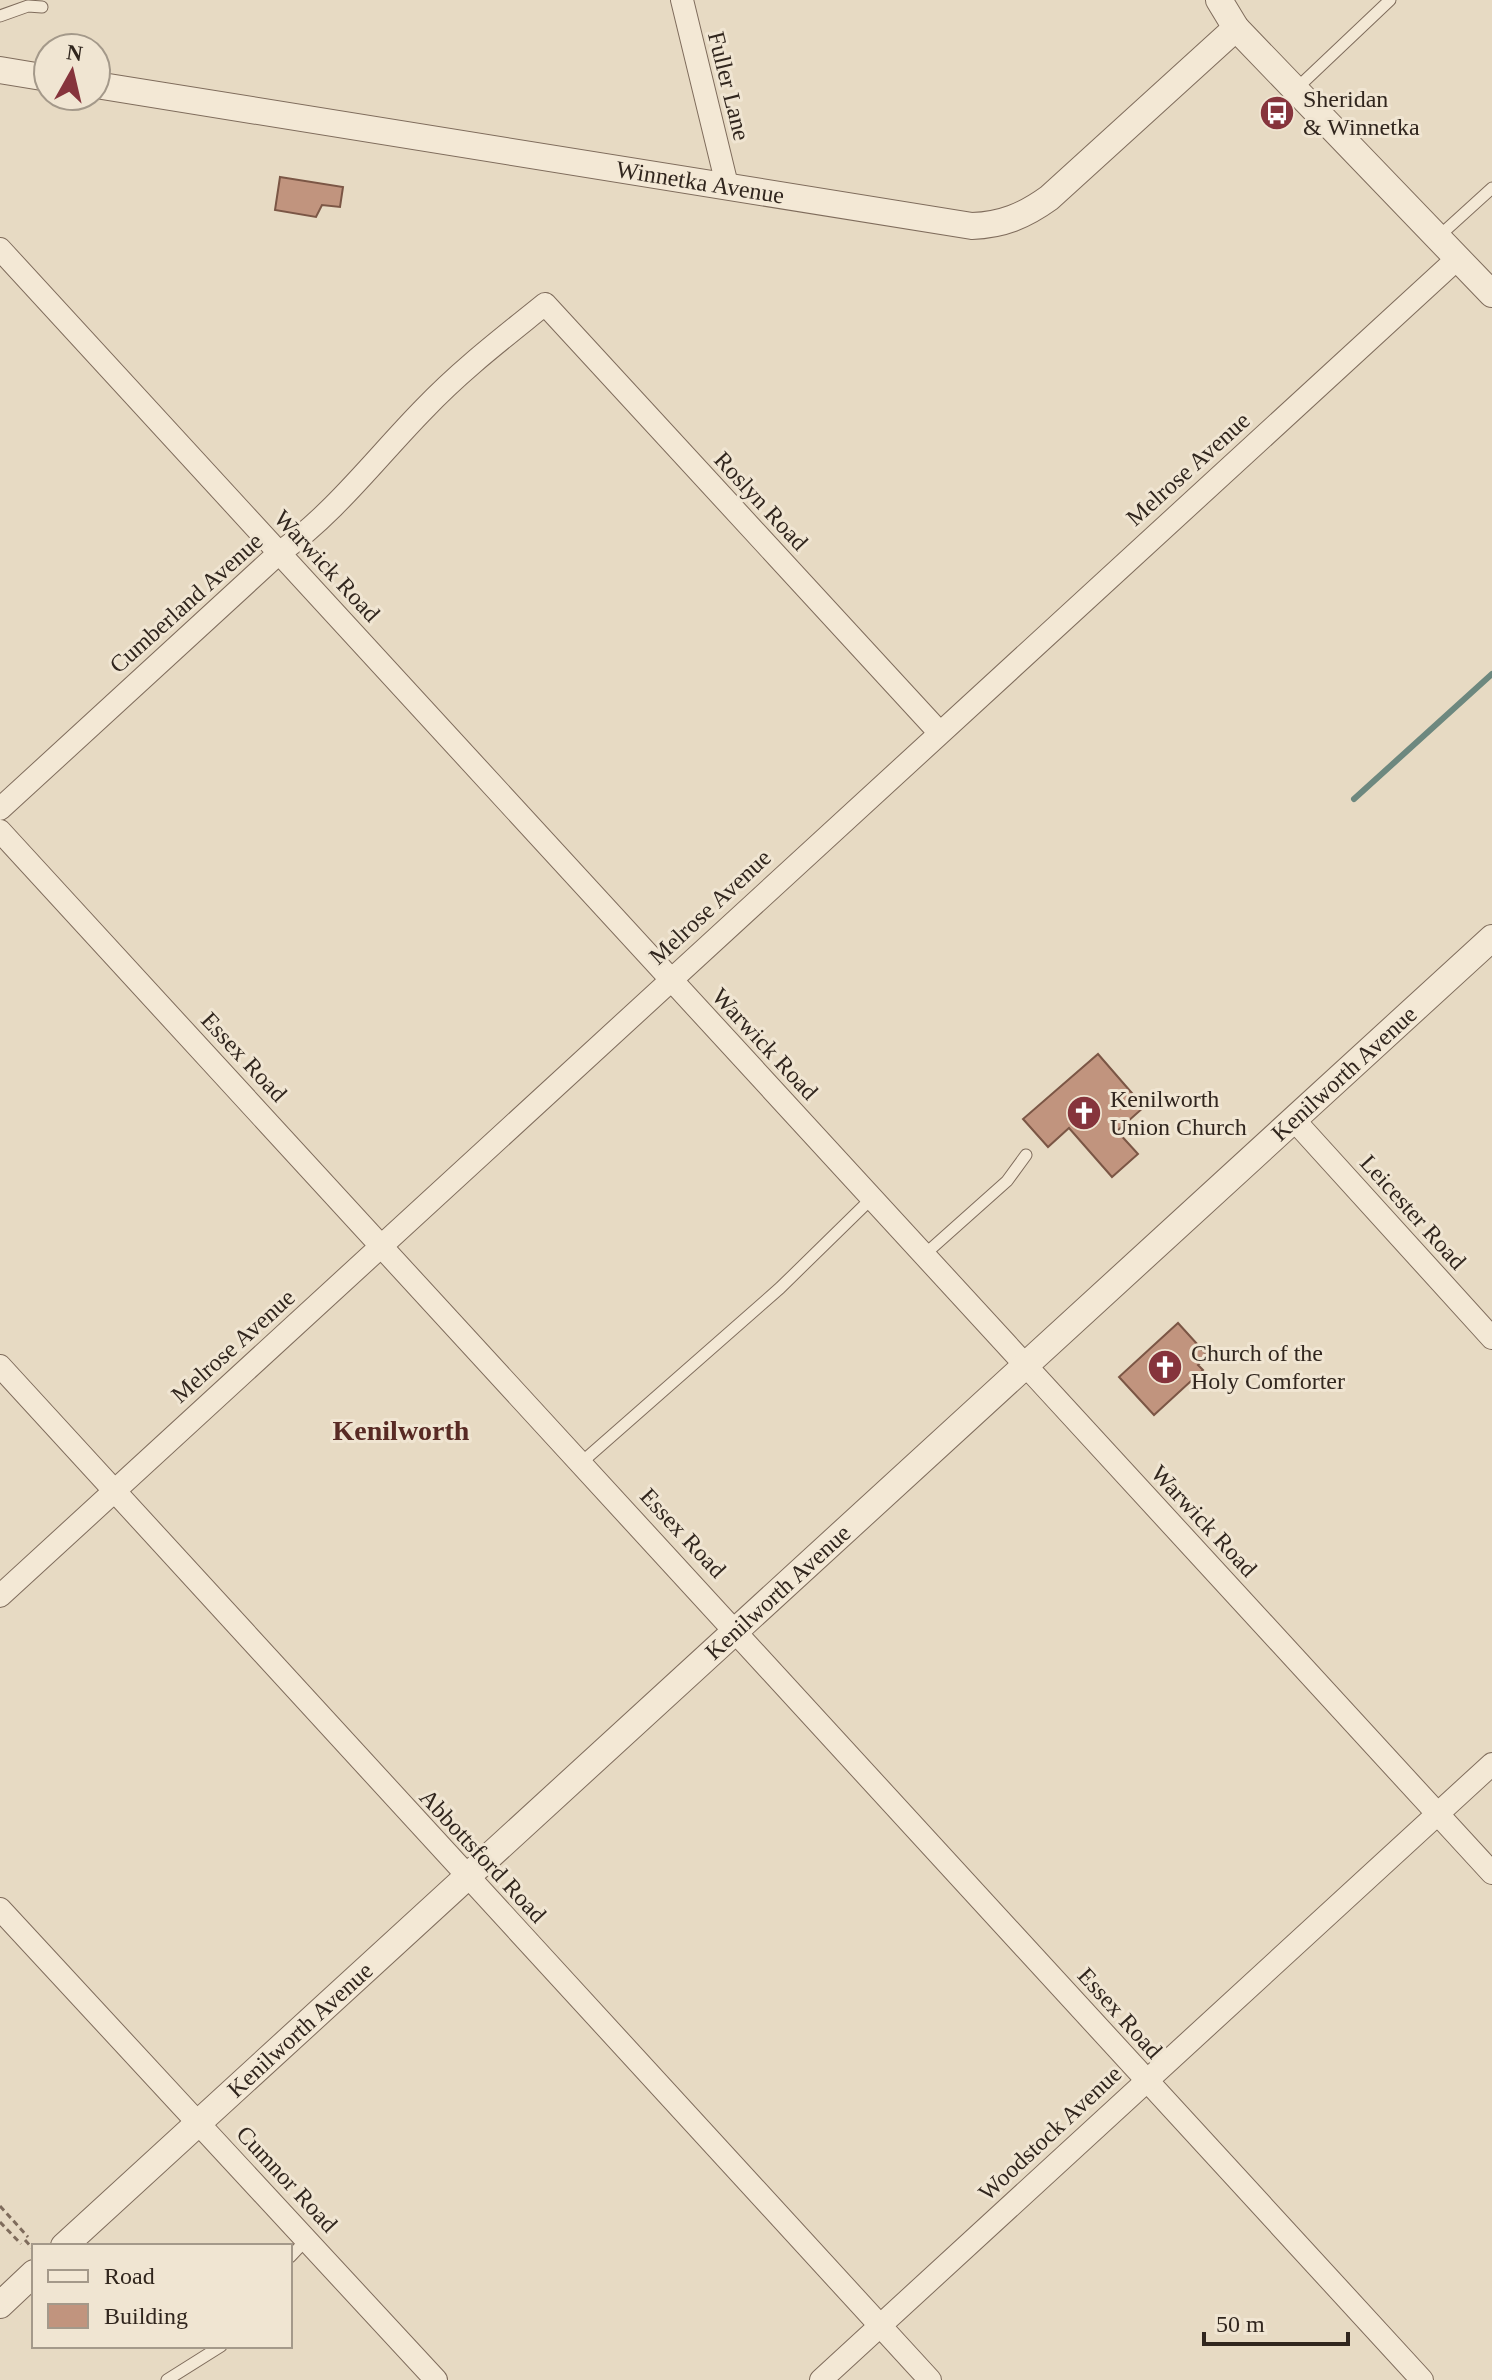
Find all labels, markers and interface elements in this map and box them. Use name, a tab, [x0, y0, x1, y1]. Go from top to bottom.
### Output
street label: Fuller Lane	[703, 29, 755, 143]
north arrow	[32, 32, 112, 112]
text: N	[65, 39, 84, 66]
place label: Sheridan & Winnetka	[1303, 86, 1420, 140]
bus stop icon: Sheridan & Winnetka	[1258, 94, 1296, 132]
street label: Winnetka Avenue	[614, 156, 786, 209]
street label: Melrose Avenue	[1121, 407, 1255, 531]
street label: Roslyn Road	[709, 447, 813, 555]
street label: Warwick Road	[269, 505, 385, 627]
street label: Cumberland Avenue	[104, 528, 268, 678]
street label: Melrose Avenue	[644, 844, 776, 970]
street label: Warwick Road	[707, 983, 823, 1105]
street label: Kenilworth Avenue	[1266, 1001, 1422, 1146]
street label: Essex Road	[196, 1007, 292, 1107]
place label: Kenilworth Union Church	[1110, 1086, 1247, 1140]
church icon: Kenilworth Union Church	[1065, 1094, 1103, 1132]
street label: Leicester Road	[1355, 1150, 1471, 1274]
street label: Melrose Avenue	[166, 1284, 300, 1408]
place label: Church of the Holy Comforter	[1191, 1340, 1345, 1394]
church icon: Church of the Holy Comforter	[1146, 1348, 1184, 1386]
district label: Kenilworth	[333, 1415, 470, 1446]
street label: Warwick Road	[1146, 1460, 1262, 1582]
street label: Essex Road	[635, 1483, 731, 1583]
street label: Kenilworth Avenue	[700, 1519, 856, 1665]
street label: Abbottsford Road	[415, 1784, 551, 1928]
street label: Kenilworth Avenue	[222, 1957, 378, 2103]
street label: Essex Road	[1073, 1962, 1167, 2064]
street label: Woodstock Avenue	[974, 2060, 1126, 2206]
street label: Cumnor Road	[231, 2121, 343, 2237]
legend	[32, 2244, 292, 2348]
text: Road	[104, 2263, 155, 2289]
scale bar	[1204, 2296, 1348, 2346]
text: Building	[104, 2303, 188, 2329]
text: 50 m	[1216, 2311, 1265, 2337]

